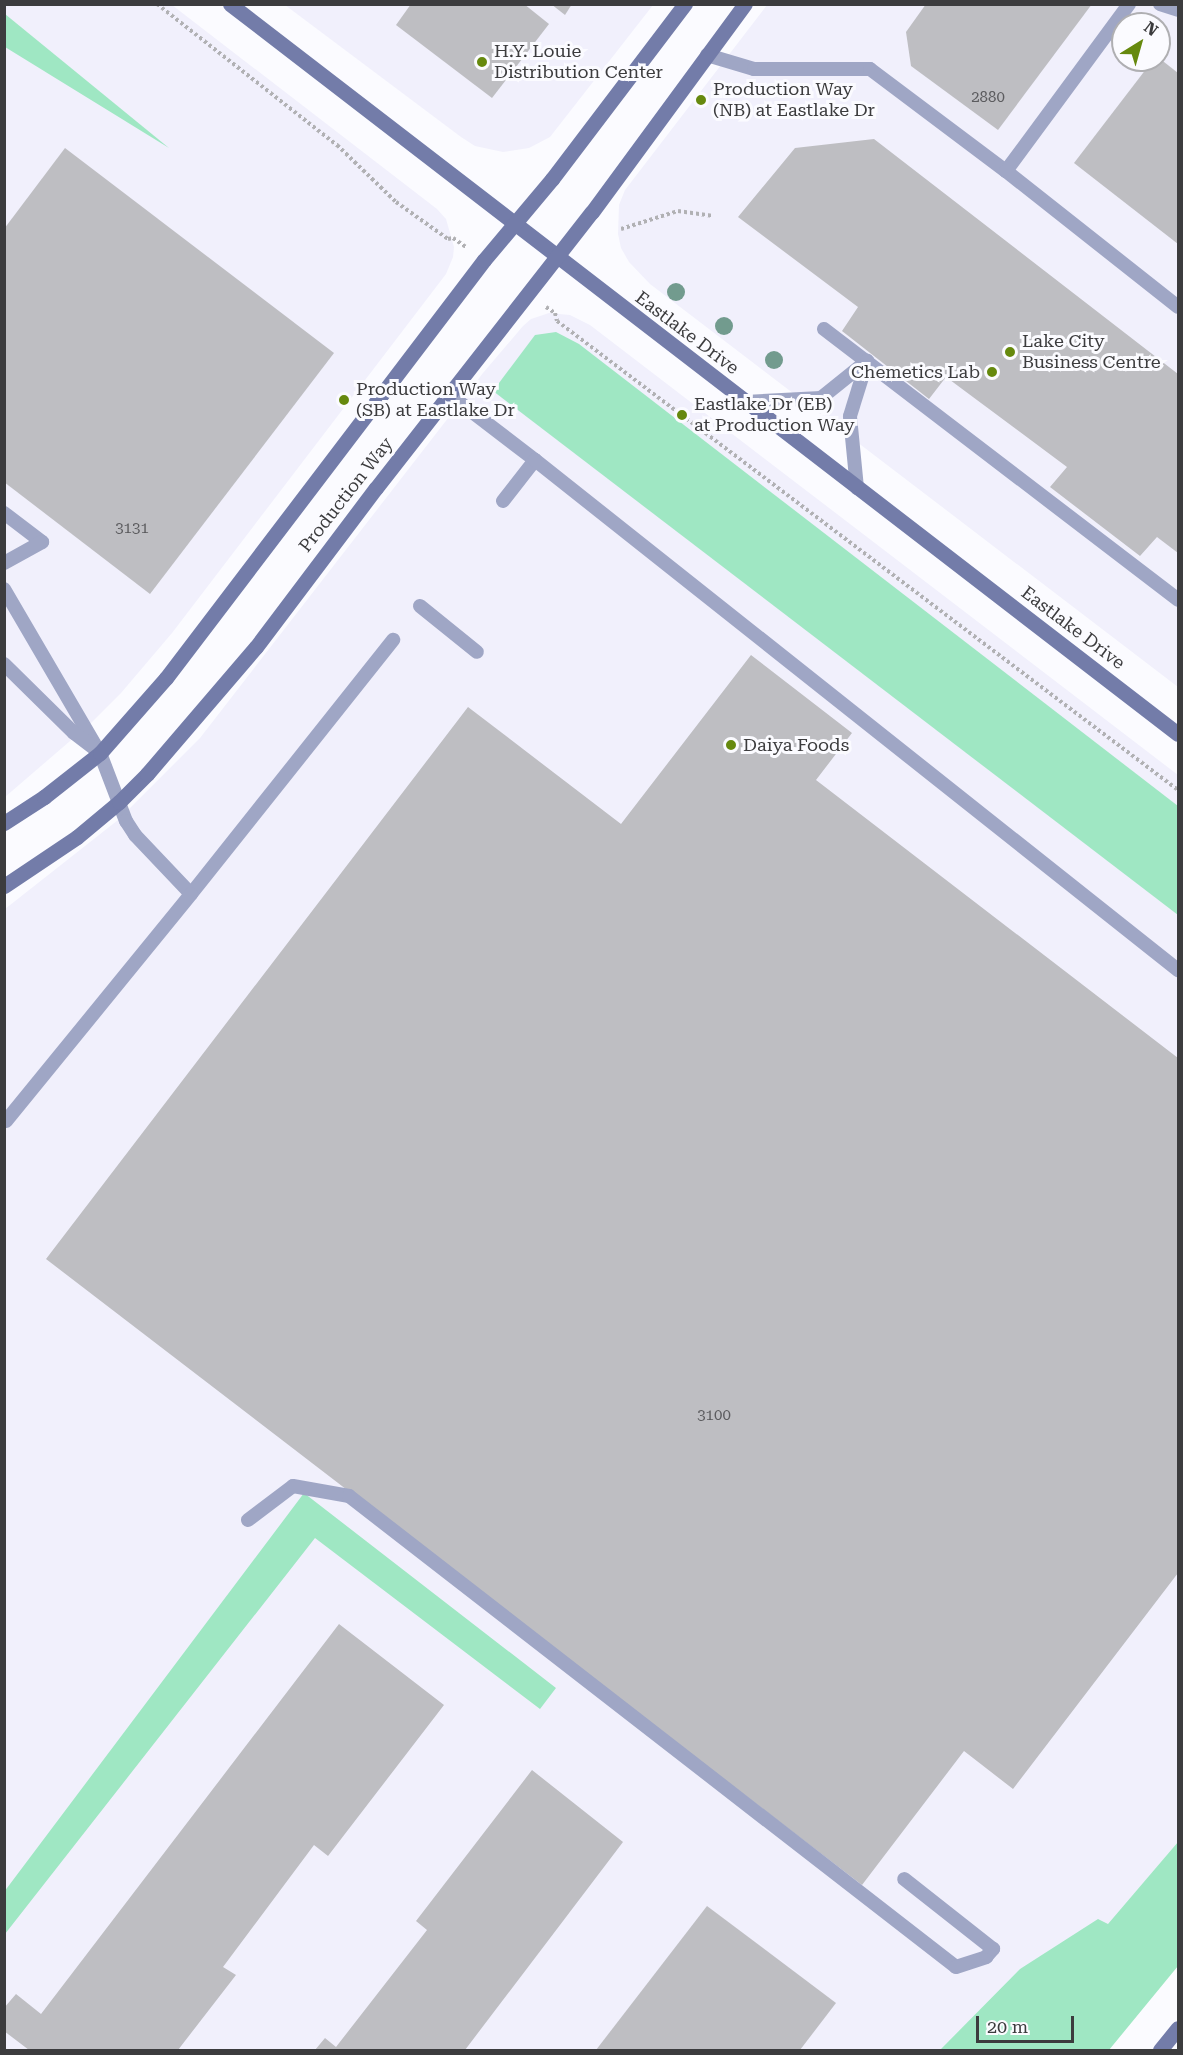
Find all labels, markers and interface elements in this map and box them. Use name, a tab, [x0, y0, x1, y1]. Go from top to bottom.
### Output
north arrow	[1111, 12, 1171, 72]
text: N	[1140, 18, 1162, 40]
place label: H.Y. Louie Distribution Center	[494, 41, 663, 84]
marker: H.Y. Louie Distribution Center	[475, 55, 489, 69]
place label: Production Way (NB) at Eastlake Dr	[713, 79, 875, 122]
house number: 2880	[971, 89, 1005, 107]
marker: Production Way (NB) at Eastlake Dr	[694, 93, 708, 107]
street label: Eastlake Drive	[631, 287, 743, 379]
place label: Lake City Business Centre	[1022, 331, 1161, 374]
marker: Lake City Business Centre	[1003, 345, 1017, 359]
place label: Chemetics Lab	[851, 361, 980, 383]
marker: Chemetics Lab	[985, 365, 999, 379]
place label: Production Way (SB) at Eastlake Dr	[356, 379, 515, 422]
marker: Production Way (SB) at Eastlake Dr	[337, 393, 351, 407]
place label: Eastlake Dr (EB) at Production Way	[694, 394, 855, 436]
marker: Eastlake Dr (EB) at Production Way	[675, 408, 689, 422]
street label: Production Way	[294, 433, 398, 557]
house number: 3131	[115, 520, 149, 538]
street label: Eastlake Drive	[1017, 582, 1129, 674]
place label: Daiya Foods	[743, 734, 849, 756]
marker: Daiya Foods	[724, 738, 738, 752]
house number: 3100	[697, 1407, 731, 1425]
scale bar	[979, 2004, 1076, 2042]
text: 20 m	[987, 2016, 1028, 2037]

